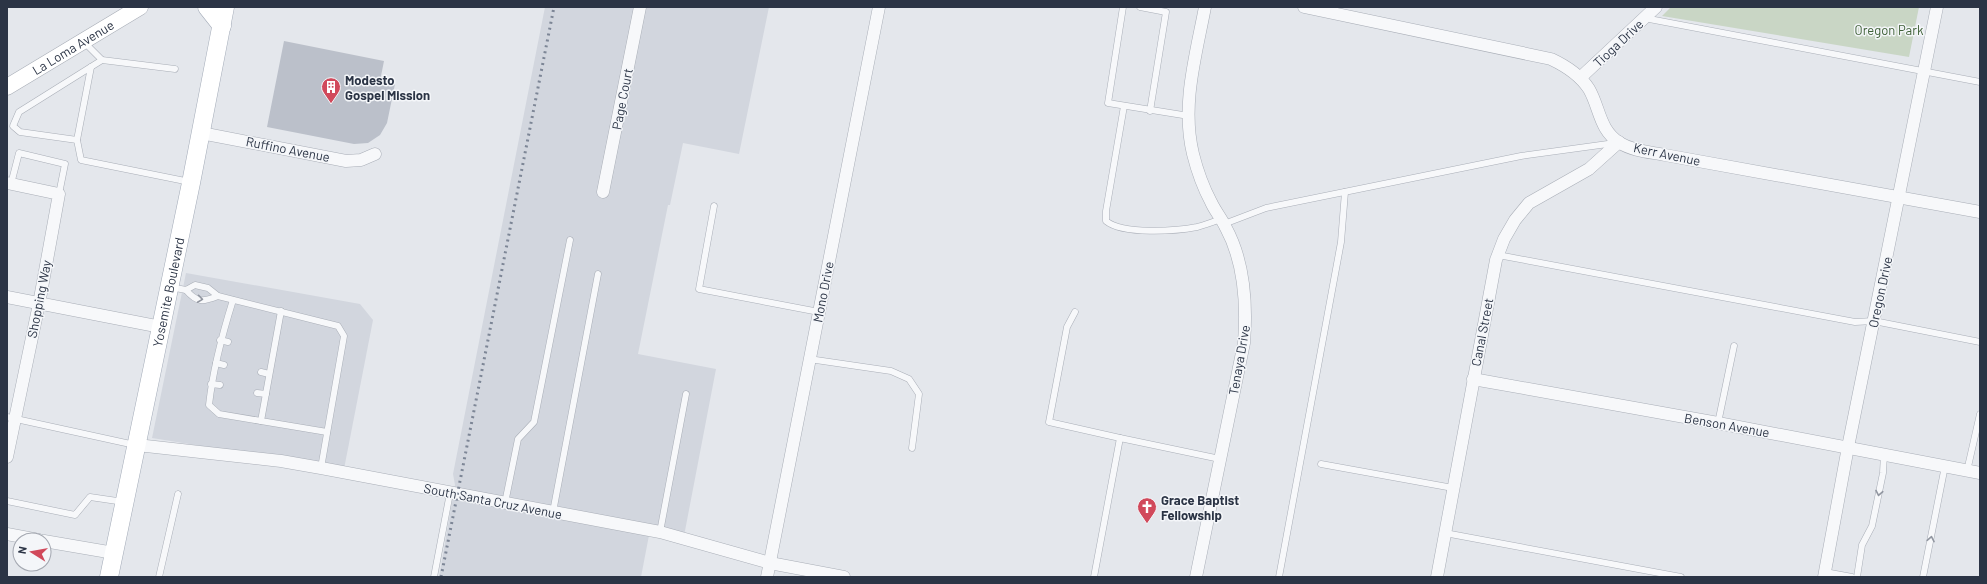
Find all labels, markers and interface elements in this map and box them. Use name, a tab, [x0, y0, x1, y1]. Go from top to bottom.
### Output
street label: Tioga Drive	[1590, 16, 1646, 70]
street label: La Loma Avenue	[29, 17, 117, 78]
park label: Oregon Park	[1855, 22, 1924, 38]
street label: Page Court	[608, 67, 636, 131]
place label: Modesto Gospel Mission	[345, 72, 430, 103]
building icon: Modesto Gospel Mission	[320, 76, 342, 104]
street label: Ruffino Avenue	[245, 133, 331, 165]
street label: Kerr Avenue	[1632, 139, 1702, 169]
street label: Yosemite Boulevard	[149, 236, 187, 348]
street label: Oregon Drive	[1865, 255, 1895, 329]
street label: Shopping Way	[24, 259, 54, 339]
street label: Mono Drive	[809, 260, 837, 324]
one-way arrow	[197, 294, 203, 303]
street label: Canal Street	[1468, 297, 1496, 367]
street label: Tenaya Drive	[1225, 324, 1253, 396]
street label: Benson Avenue	[1683, 410, 1771, 440]
street label: South Santa Cruz Avenue	[423, 480, 564, 522]
one-way arrow	[1875, 490, 1883, 496]
place label: Grace Baptist Fellowship	[1161, 492, 1239, 523]
church icon: Grace Baptist Fellowship	[1136, 496, 1158, 524]
north arrow	[12, 532, 52, 572]
one-way arrow	[1926, 536, 1935, 542]
text: N	[15, 545, 29, 555]

